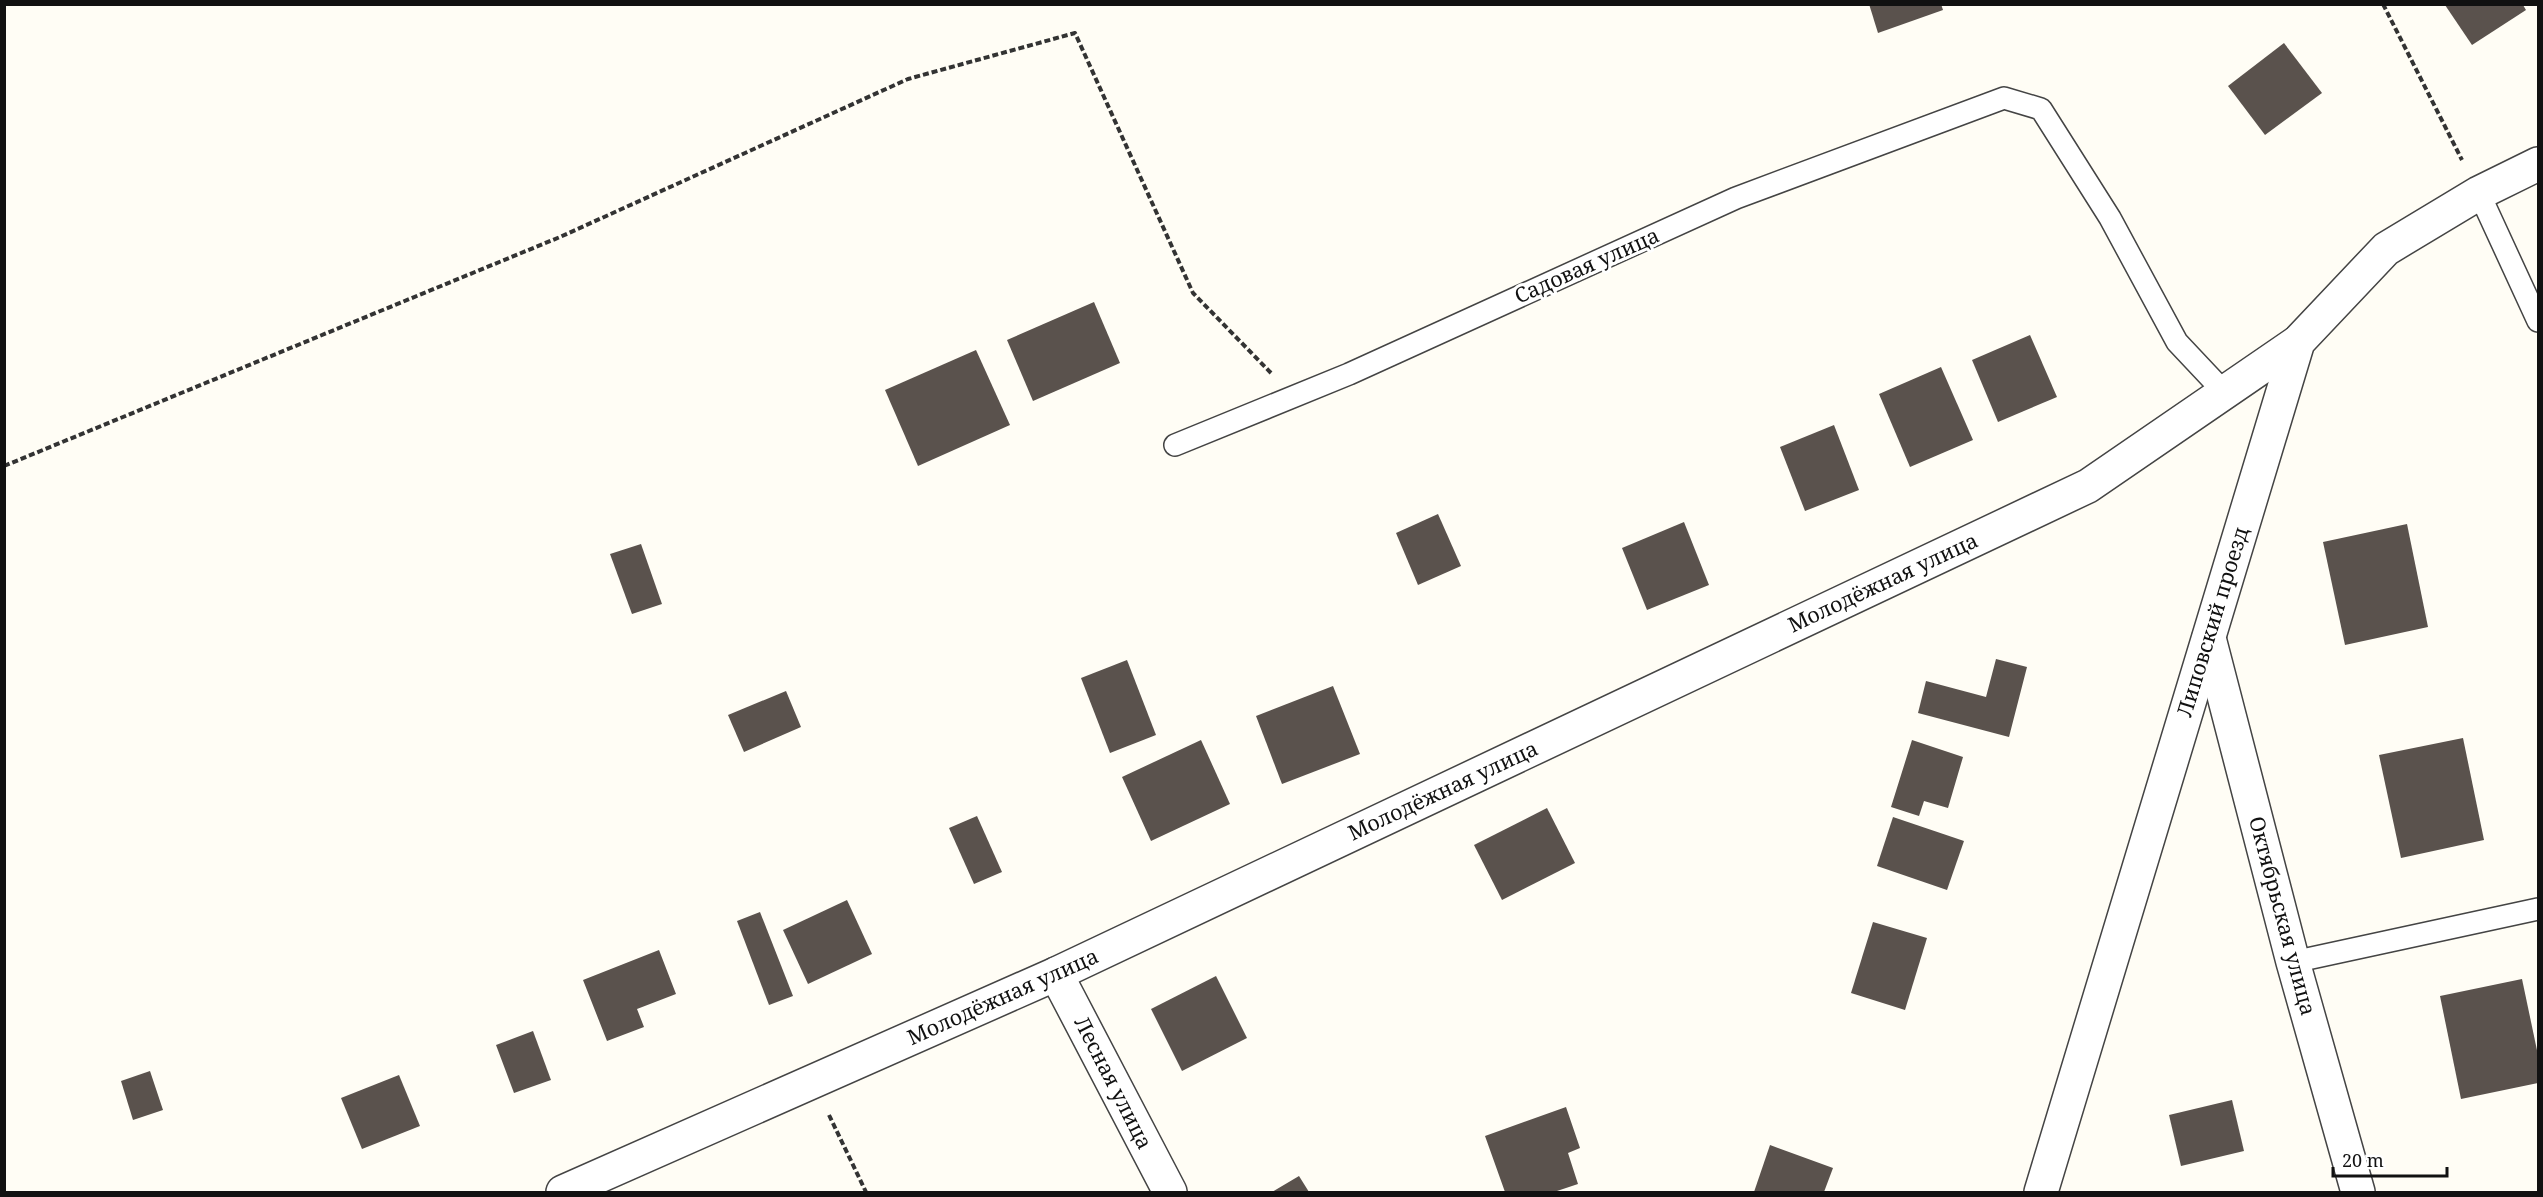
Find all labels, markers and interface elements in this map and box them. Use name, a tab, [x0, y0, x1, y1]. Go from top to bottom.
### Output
street label: Садовая улица	[1510, 221, 1663, 310]
street label: Липовский проезд	[2170, 523, 2254, 720]
street label: Молодёжная улица	[1783, 526, 1982, 638]
street label: Молодёжная улица	[1343, 734, 1542, 846]
street label: Октябрьская улица	[2243, 813, 2323, 1018]
street label: Молодёжная улица	[903, 941, 1103, 1051]
street label: Лесная улица	[1068, 1011, 1159, 1154]
scale bar	[2333, 1140, 2447, 1178]
text: 20 m	[2342, 1148, 2384, 1172]

